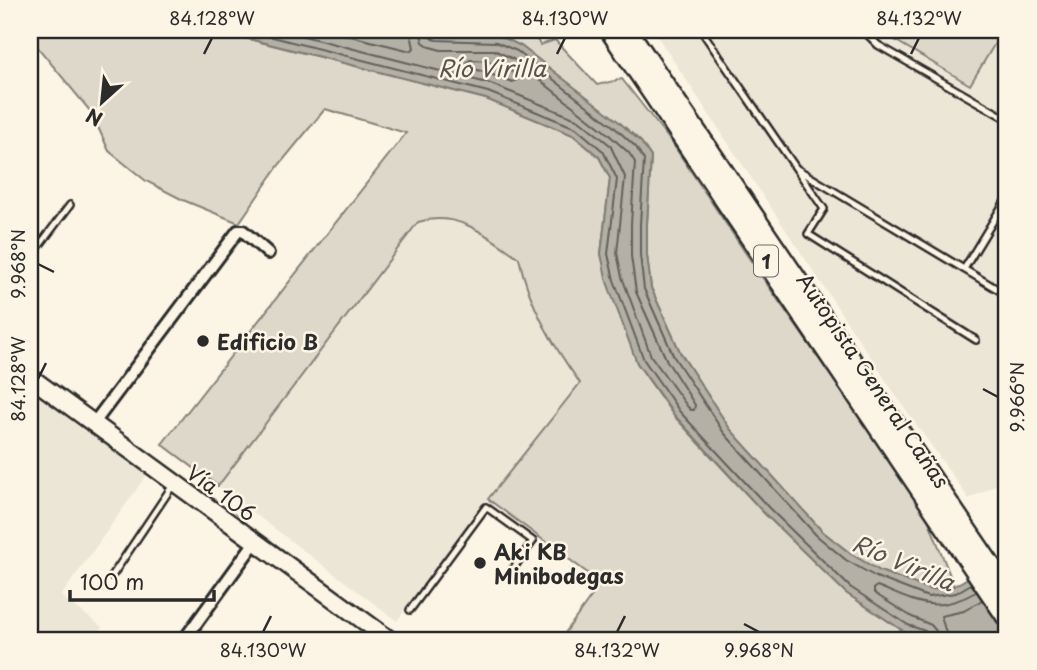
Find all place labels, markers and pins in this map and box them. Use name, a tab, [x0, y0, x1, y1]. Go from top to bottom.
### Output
place label: Edificio B	[217, 325, 318, 357]
marker: Edificio B	[195, 333, 211, 349]
place label: Aki KB Minibodegas	[494, 535, 624, 591]
marker: Aki KB Minibodegas	[472, 555, 488, 571]

